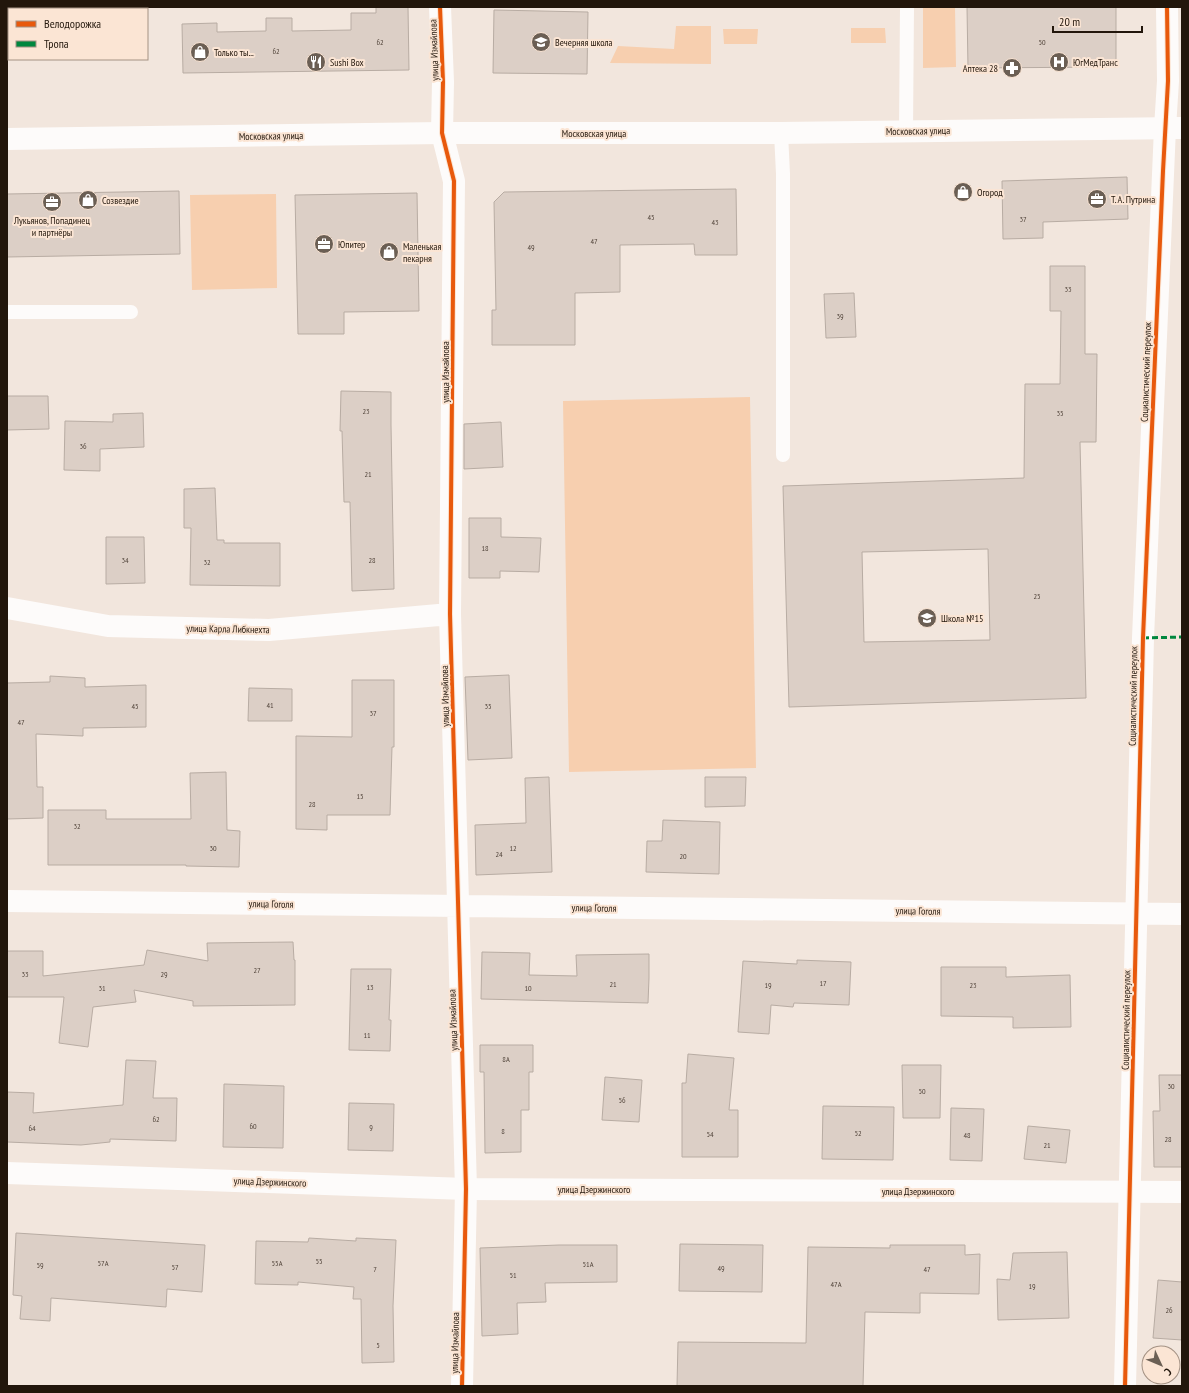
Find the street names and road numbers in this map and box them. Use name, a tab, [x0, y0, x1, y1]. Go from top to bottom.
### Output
street label: улица Измайлова	[426, 19, 442, 81]
street label: Московская улица	[886, 124, 950, 138]
street label: Московская улица	[562, 127, 626, 140]
street label: Московская улица	[239, 129, 303, 143]
street label: Социалистический переулок	[1138, 322, 1154, 422]
street label: улица Измайлова	[439, 341, 452, 403]
street label: улица Карла Либкнехта	[186, 622, 270, 636]
street label: Социалистический переулок	[1126, 646, 1140, 746]
street label: улица Измайлова	[438, 665, 452, 727]
street label: улица Гоголя	[249, 897, 294, 911]
street label: улица Гоголя	[572, 901, 617, 915]
street label: улица Гоголя	[896, 904, 941, 918]
street label: Социалистический переулок	[1119, 970, 1133, 1070]
street label: улица Измайлова	[445, 989, 461, 1051]
street label: улица Дзержинского	[233, 1174, 307, 1190]
street label: улица Дзержинского	[558, 1183, 630, 1196]
street label: улица Дзержинского	[882, 1185, 954, 1198]
street label: улица Измайлова	[448, 1312, 462, 1374]

